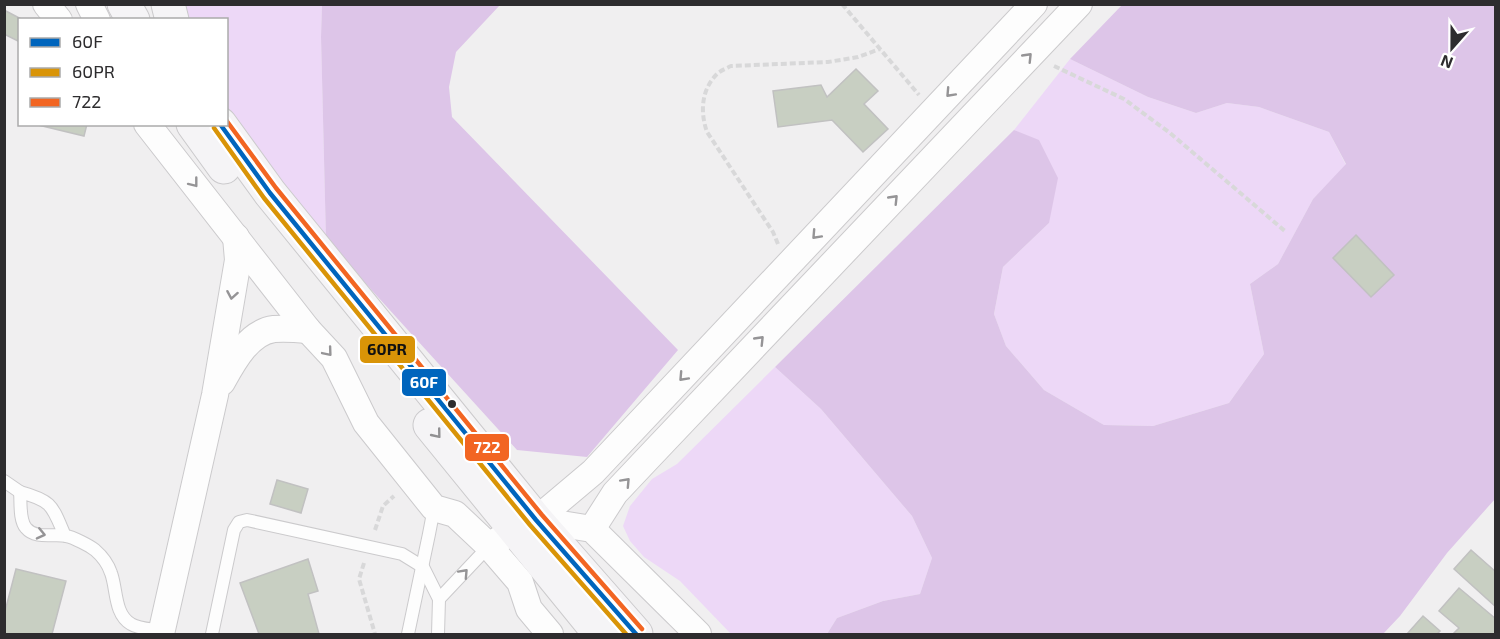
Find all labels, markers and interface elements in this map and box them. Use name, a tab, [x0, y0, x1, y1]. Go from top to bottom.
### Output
legend	[18, 18, 228, 126]
north arrow	[1422, 18, 1482, 78]
text: 60F	[72, 30, 103, 52]
text: N	[1438, 52, 1455, 73]
one-way arrow	[1021, 54, 1032, 65]
text: 60PR	[72, 60, 115, 82]
one-way arrow	[946, 86, 957, 97]
text: 722	[72, 90, 101, 112]
one-way arrow	[187, 177, 198, 188]
one-way arrow	[887, 195, 898, 205]
one-way arrow	[813, 227, 824, 238]
one-way arrow	[226, 290, 239, 300]
line badge: 60PR	[359, 335, 416, 364]
one-way arrow	[752, 336, 763, 347]
text: 60PR	[367, 339, 407, 358]
one-way arrow	[321, 346, 332, 356]
line badge: 60F	[401, 368, 447, 397]
one-way arrow	[679, 370, 690, 380]
text: 60F	[410, 372, 438, 391]
unlabelled marker	[446, 398, 458, 410]
one-way arrow	[430, 427, 441, 438]
line badge: 722	[464, 433, 510, 462]
text: 722	[473, 437, 501, 456]
one-way arrow	[618, 478, 629, 489]
one-way arrow	[36, 527, 46, 540]
one-way arrow	[457, 569, 468, 579]

